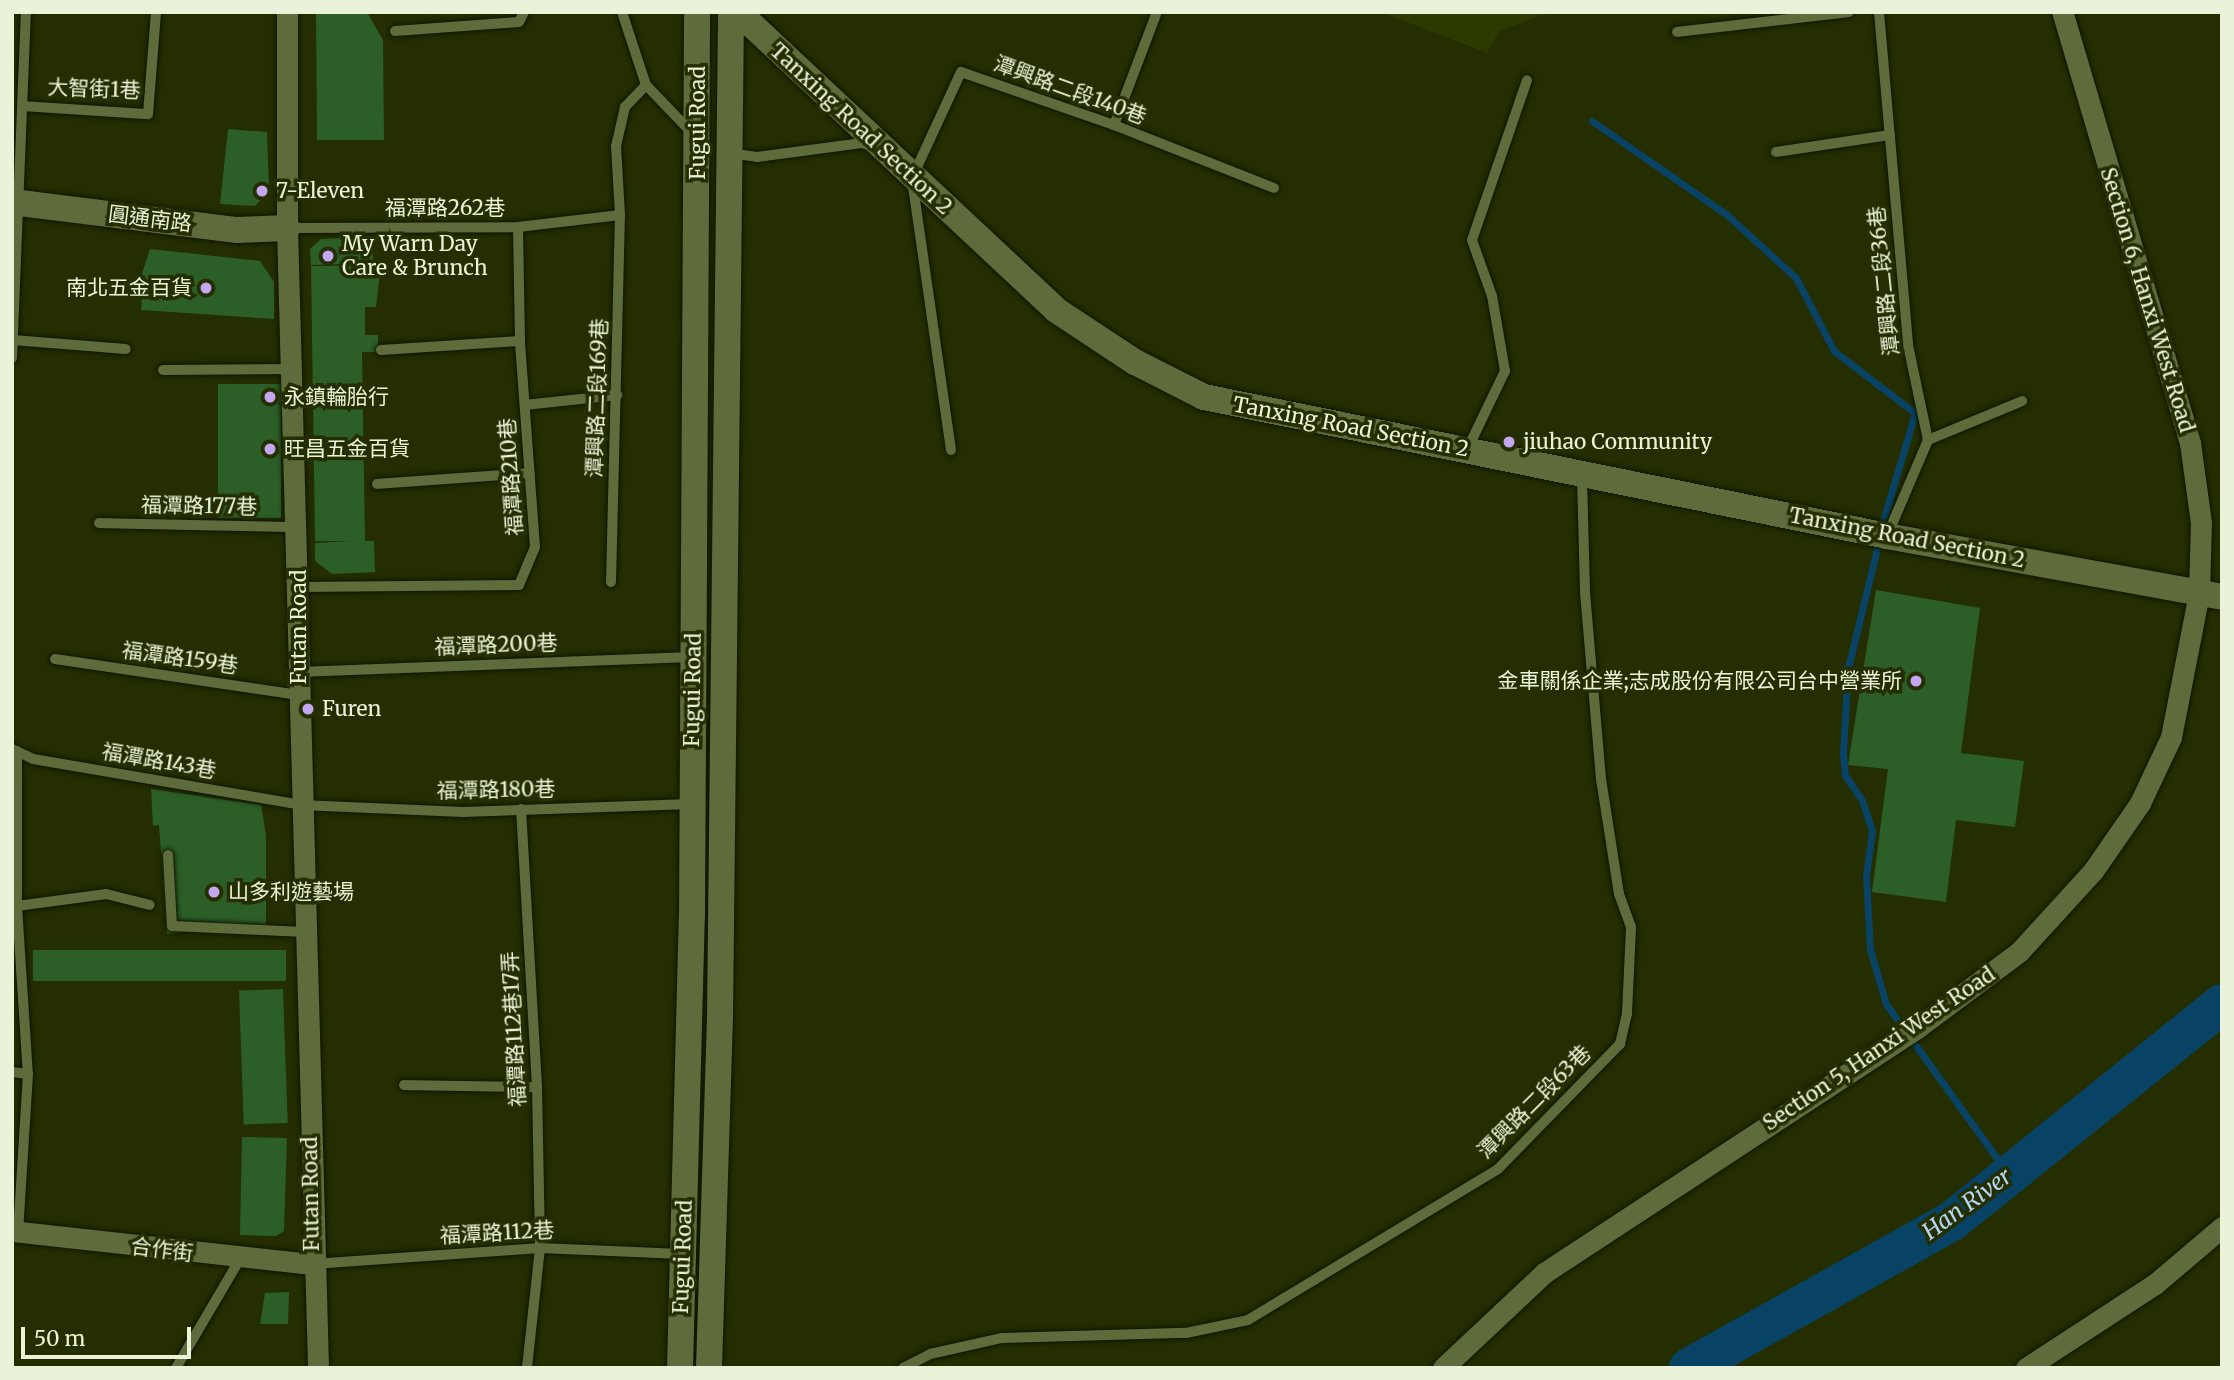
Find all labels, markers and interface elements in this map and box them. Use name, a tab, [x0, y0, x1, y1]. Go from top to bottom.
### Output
street label: Tanxing Road Section 2	[765, 38, 957, 220]
street label: 潭興路二段140巷	[990, 51, 1150, 129]
street label: Fugui Road	[685, 66, 711, 180]
street label: 大智街1巷	[47, 75, 141, 103]
street label: Section 6, Hanxi West Road	[2095, 165, 2199, 435]
place label: 7-Eleven	[276, 178, 364, 204]
marker: 7-Eleven	[254, 183, 270, 199]
street label: 福潭路262巷	[385, 195, 505, 221]
street label: 圓通南路	[107, 201, 193, 237]
street label: 潭興路二段36巷	[1864, 205, 1904, 357]
place label: My Warn Day Care & Brunch	[342, 231, 488, 281]
marker: My Warn Day Care & Brunch	[320, 248, 336, 264]
place label: 南北五金百貨	[66, 275, 192, 301]
marker: 南北五金百貨	[198, 280, 214, 296]
street label: 潭興路二段169巷	[582, 318, 612, 478]
place label: 永鎮輪胎行	[284, 384, 389, 410]
marker: 永鎮輪胎行	[262, 389, 278, 405]
street label: Tanxing Road Section 2	[1231, 392, 1471, 462]
street label: 福潭路210巷	[494, 417, 528, 537]
place label: jiuhao Community	[1523, 429, 1712, 455]
marker: jiuhao Community	[1501, 434, 1517, 450]
place label: 旺昌五金百貨	[284, 436, 410, 462]
marker: 旺昌五金百貨	[262, 441, 278, 457]
street label: 福潭路177巷	[141, 492, 257, 520]
street label: Tanxing Road Section 2	[1787, 503, 2027, 573]
street label: Futan Road	[286, 570, 312, 684]
street label: 福潭路200巷	[434, 630, 558, 660]
street label: Fugui Road	[679, 633, 707, 747]
street label: 福潭路159巷	[120, 637, 240, 679]
place label: 金車關係企業;志成股份有限公司台中營業所	[1498, 668, 1902, 694]
marker: 金車關係企業;志成股份有限公司台中營業所	[1908, 673, 1924, 689]
place label: Furen	[322, 696, 381, 722]
marker: Furen	[300, 701, 316, 717]
street label: 福潭路143巷	[100, 739, 218, 783]
street label: 福潭路180巷	[436, 776, 556, 804]
place label: 山多利遊藝場	[228, 879, 354, 905]
marker: 山多利遊藝場	[206, 884, 222, 900]
street label: 福潭路112巷17弄	[497, 951, 531, 1107]
street label: Section 5, Hanxi West Road	[1758, 962, 2000, 1136]
street label: 潭興路二段63巷	[1472, 1040, 1596, 1164]
street label: Futan Road	[297, 1136, 325, 1252]
water label: Han River	[1917, 1162, 2017, 1246]
street label: Fugui Road	[668, 1200, 698, 1314]
street label: 福潭路112巷	[439, 1217, 555, 1249]
street label: 合作街	[129, 1234, 195, 1266]
scale bar	[24, 1314, 194, 1358]
text: 50 m	[34, 1325, 85, 1352]

